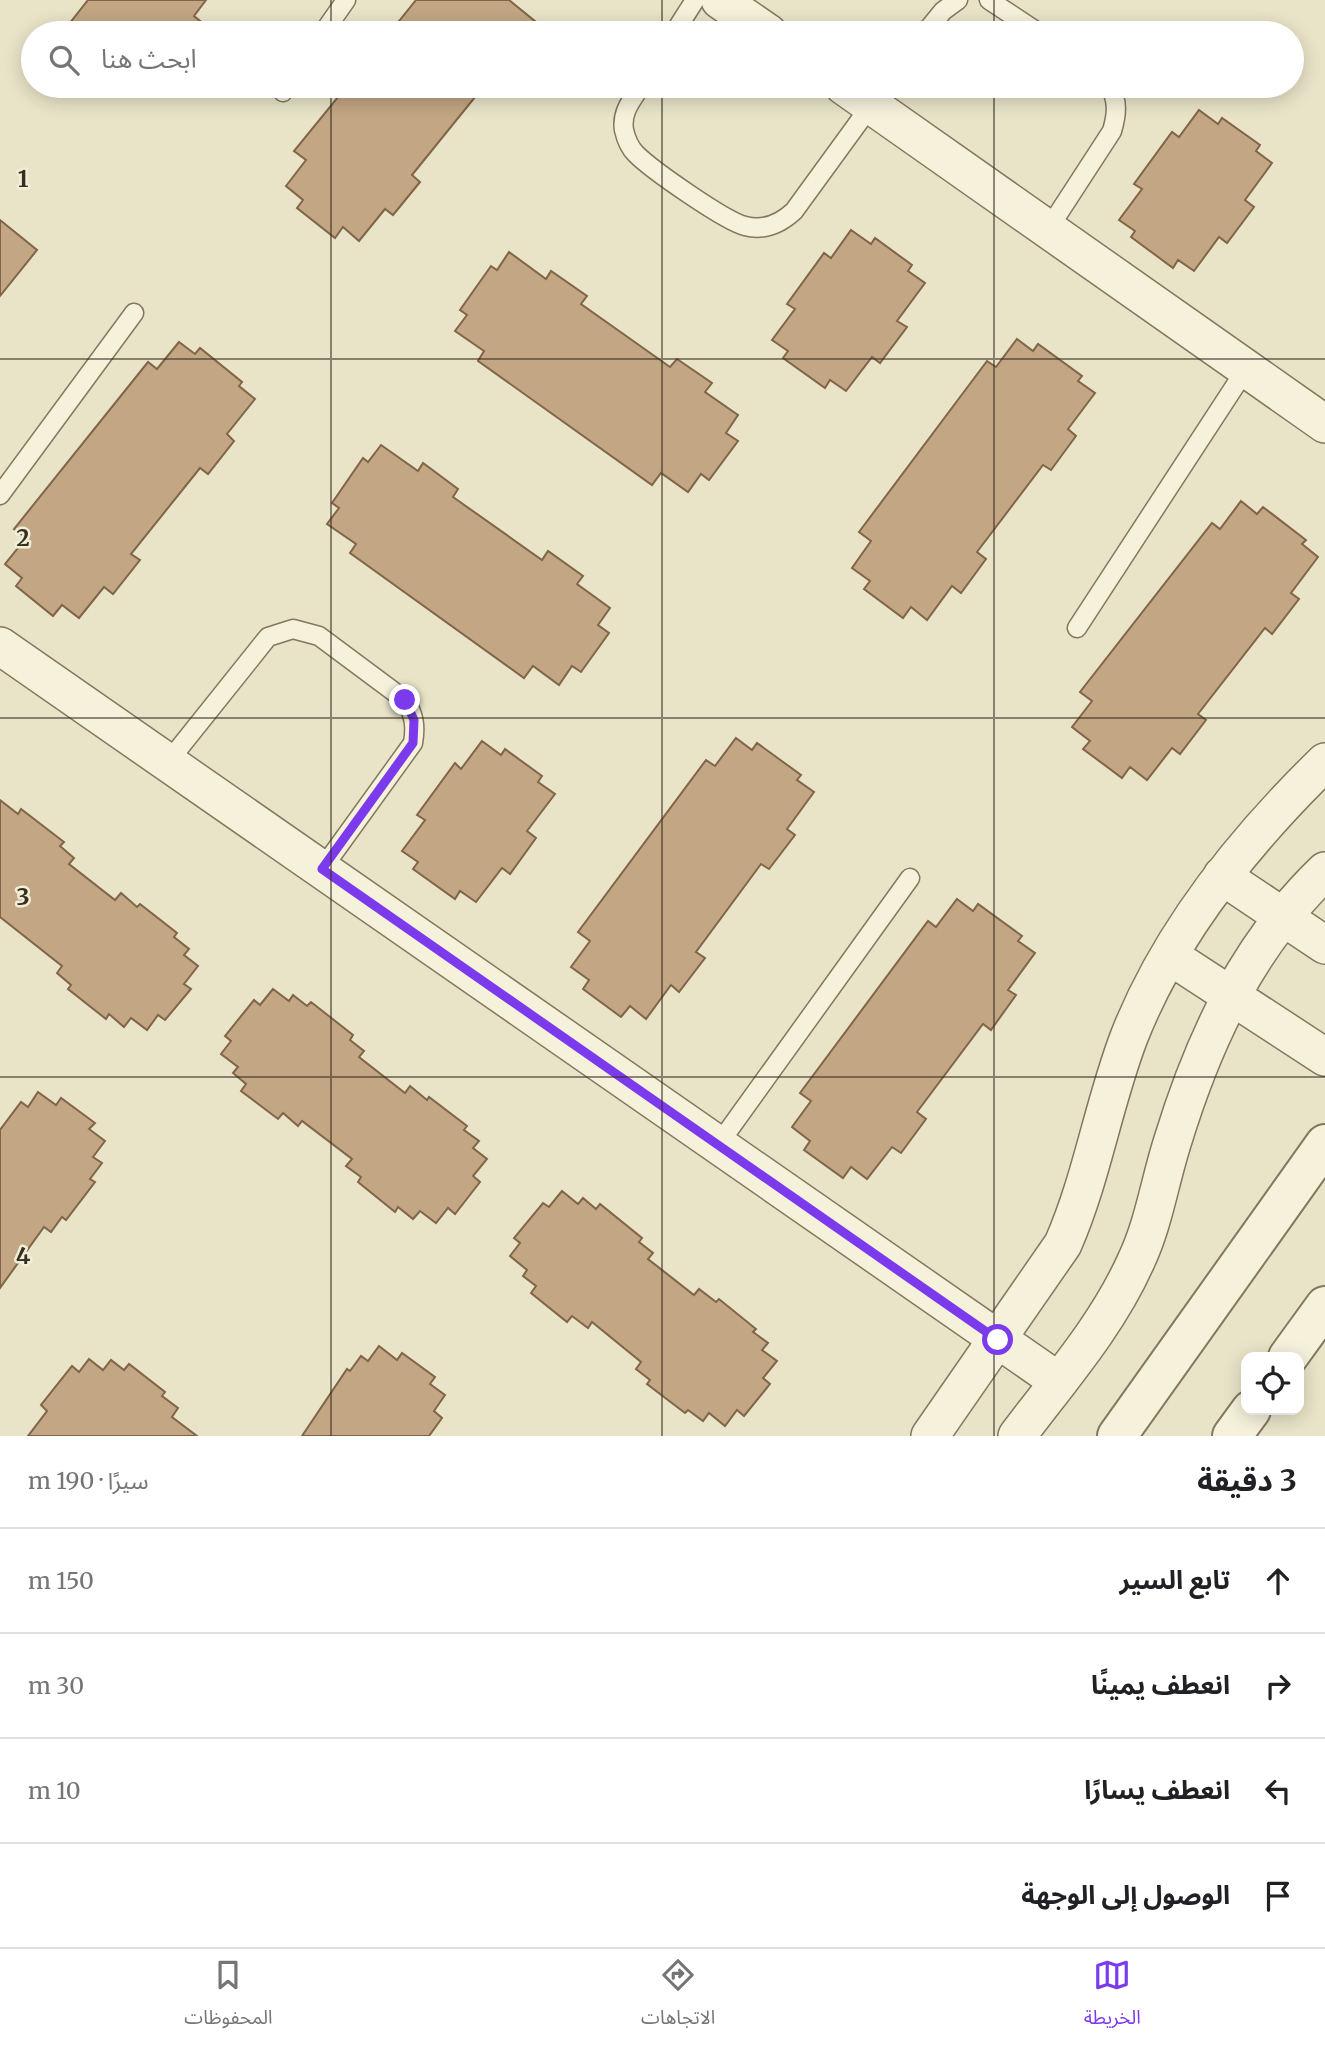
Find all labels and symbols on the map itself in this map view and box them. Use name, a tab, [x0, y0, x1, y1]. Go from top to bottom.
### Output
text: 1	[18, 164, 29, 193]
text: 2	[16, 523, 30, 552]
route end	[389, 684, 420, 715]
text: 3	[16, 882, 30, 911]
text: 4	[16, 1241, 31, 1270]
route start	[982, 1324, 1013, 1355]

